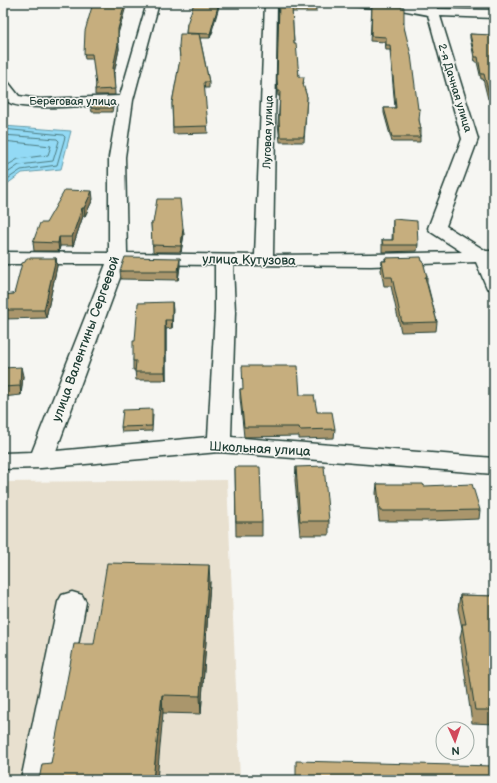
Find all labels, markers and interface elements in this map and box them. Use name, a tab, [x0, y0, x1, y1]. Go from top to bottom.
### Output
street label: 2-я Дачная улица	[435, 42, 475, 134]
street label: Береговая улица	[29, 95, 117, 108]
street label: Луговая улица	[260, 95, 276, 170]
street label: улица Кутузова	[202, 251, 296, 269]
street label: улица Валентины Сергеевой	[49, 254, 123, 424]
street label: Школьная улица	[209, 438, 311, 460]
north arrow	[435, 721, 475, 761]
text: N	[451, 744, 460, 757]

